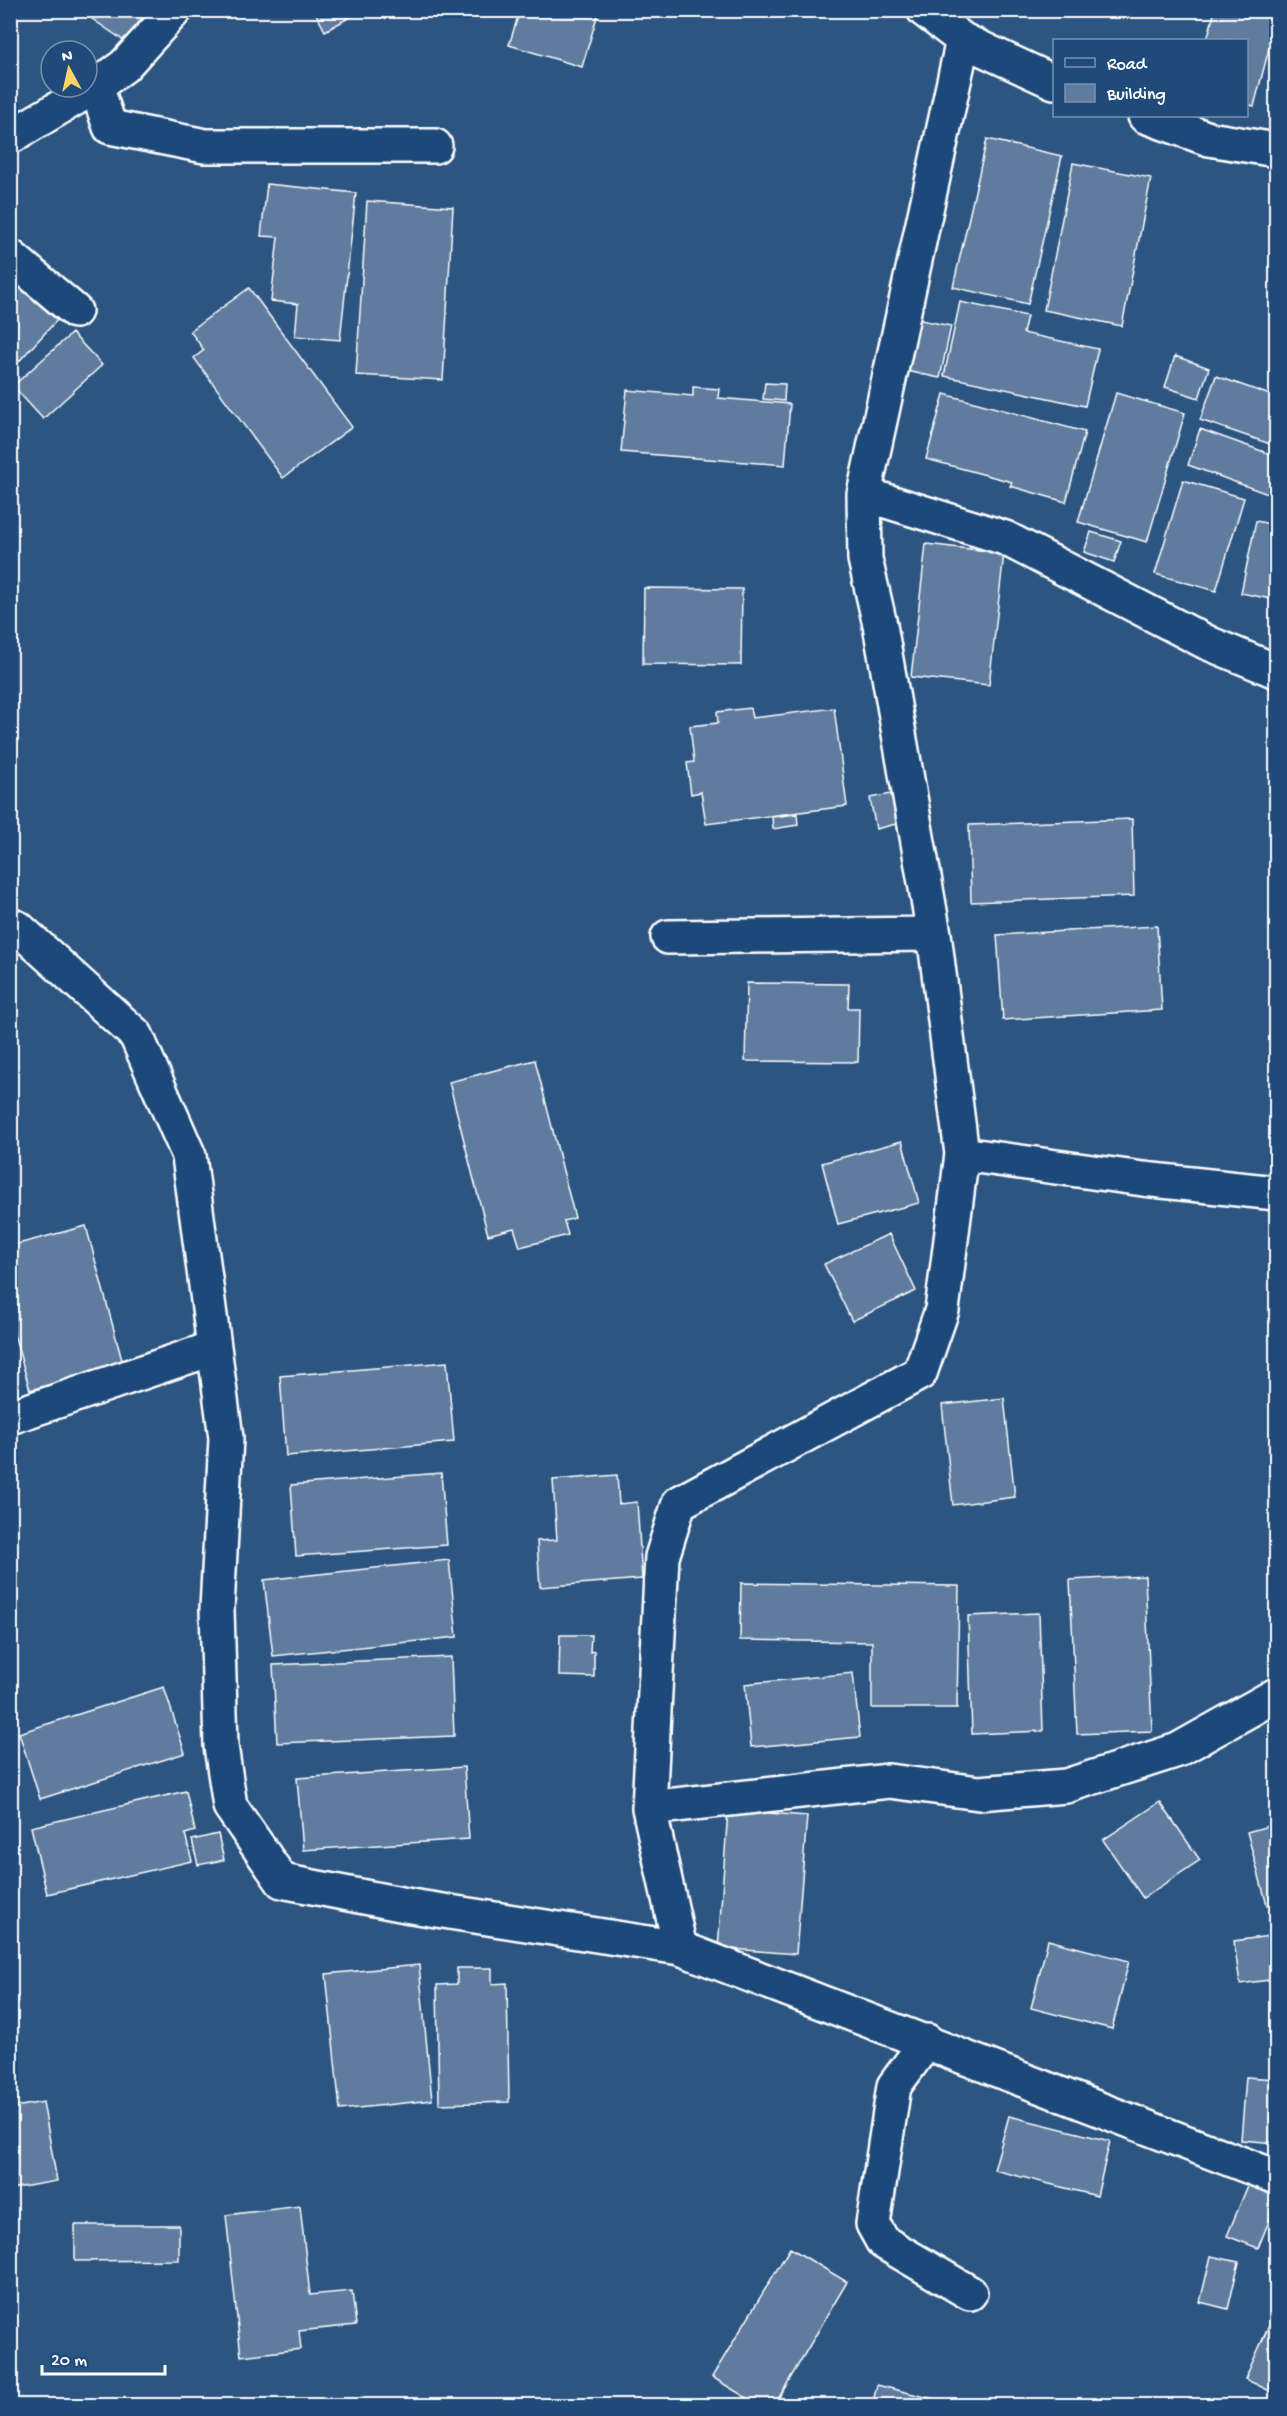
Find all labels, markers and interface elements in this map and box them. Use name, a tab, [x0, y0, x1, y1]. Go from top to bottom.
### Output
north arrow	[39, 39, 99, 99]
legend	[1053, 39, 1248, 117]
text: N	[61, 47, 74, 68]
text: Road	[1107, 55, 1148, 76]
text: Building	[1106, 85, 1166, 106]
scale bar	[42, 2338, 165, 2376]
text: 20 m	[51, 2351, 87, 2372]

